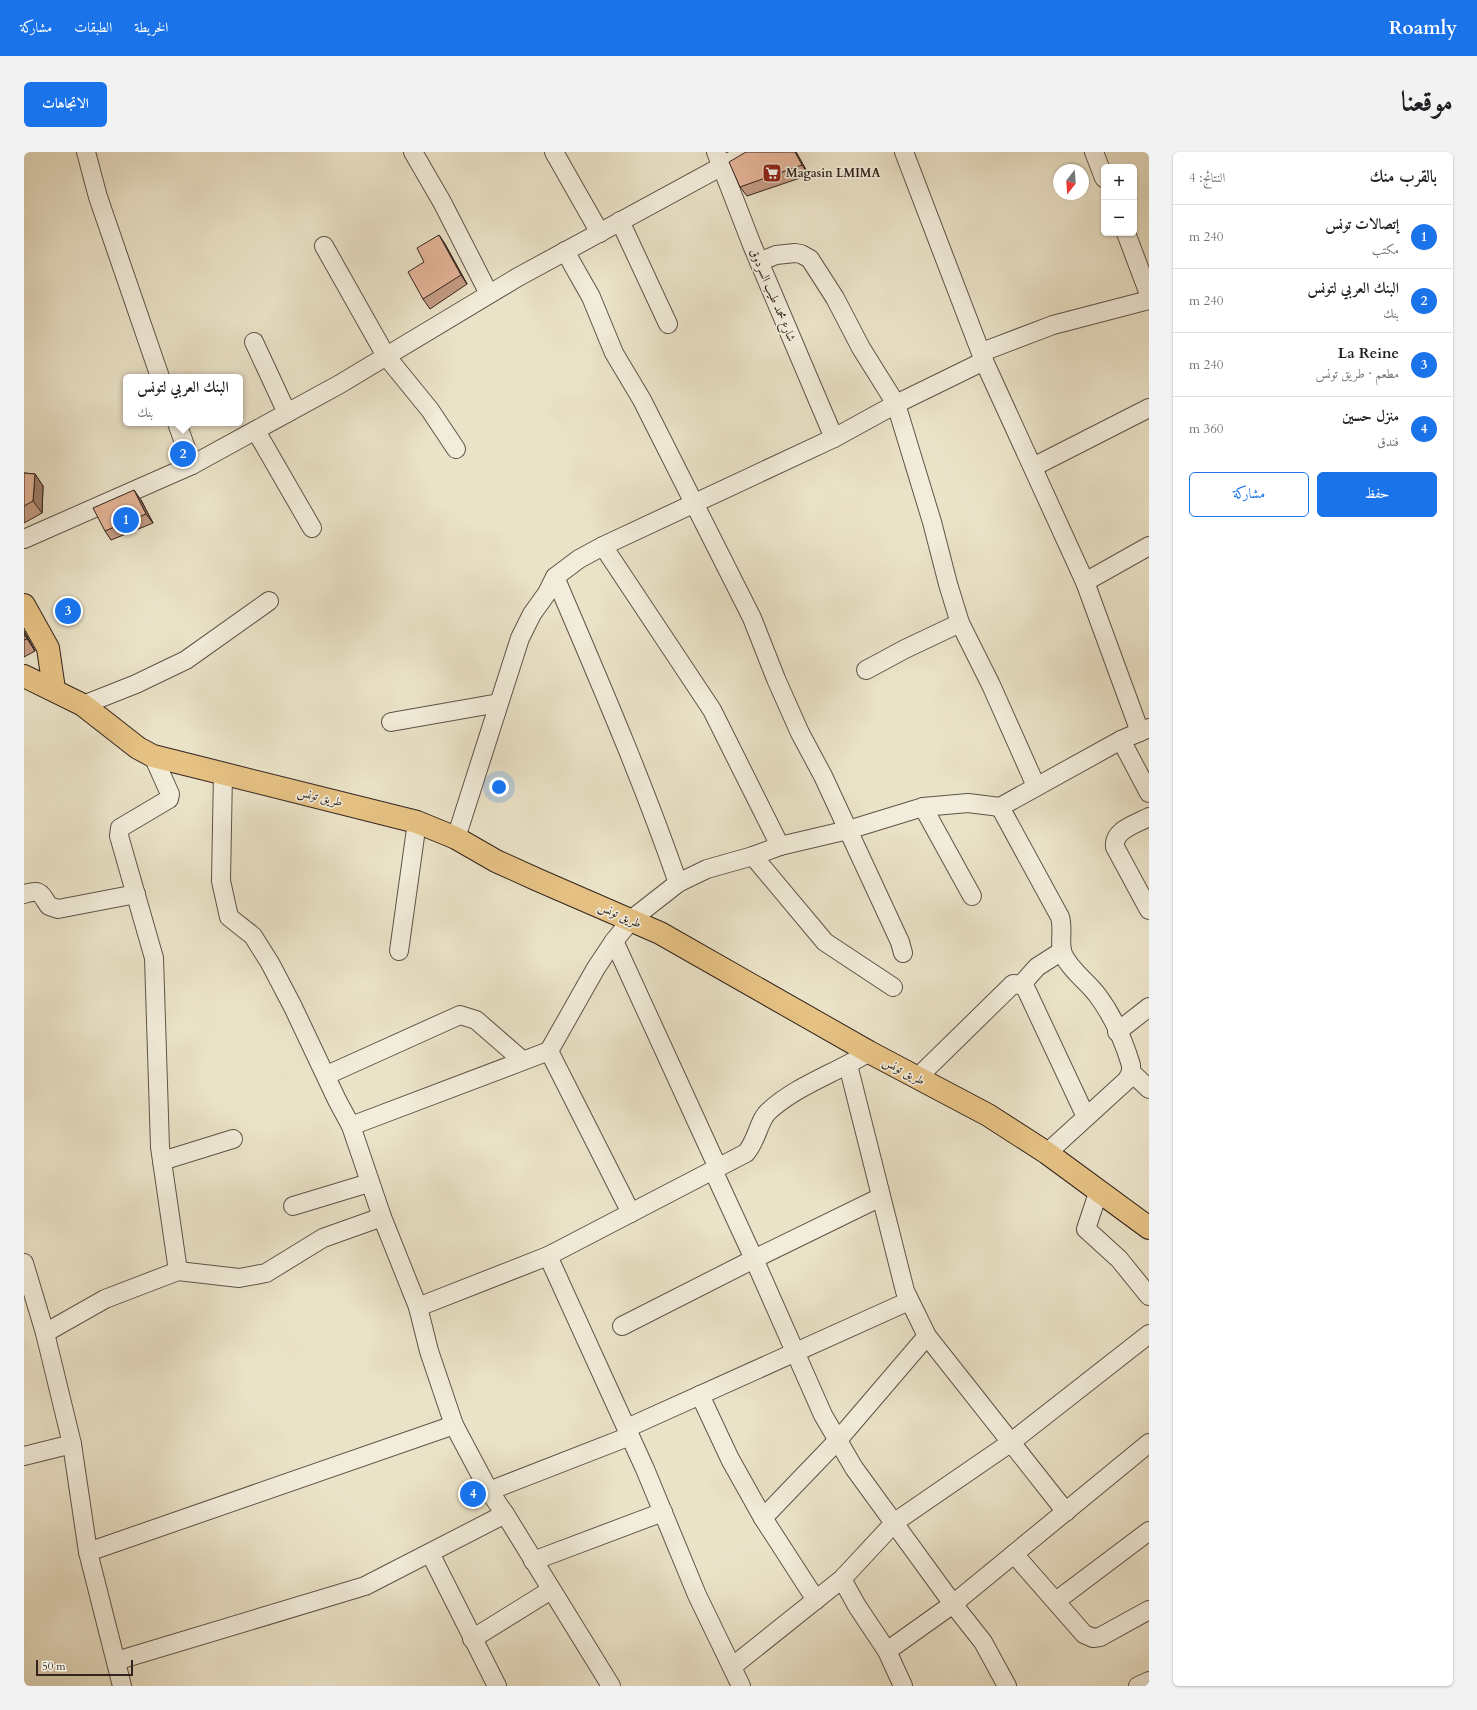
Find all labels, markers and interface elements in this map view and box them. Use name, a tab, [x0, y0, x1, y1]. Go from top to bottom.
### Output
text: Roamly	[1389, 15, 1457, 41]
text: مشاركة	[20, 18, 52, 37]
text: الطبقات	[74, 18, 112, 37]
text: الخريطة	[134, 18, 168, 37]
button: الاتجاهات	[24, 82, 107, 127]
text: موقعنا	[1401, 83, 1453, 121]
supermarket icon: Magasin LMIMA	[761, 162, 783, 184]
north arrow	[1053, 164, 1089, 200]
map controls	[1101, 164, 1137, 236]
button: +	[1101, 164, 1137, 200]
place label: Magasin LMIMA	[786, 165, 881, 181]
text: بالقرب منك	[1370, 165, 1437, 188]
text: النتائج: 4	[1189, 169, 1225, 187]
button: −	[1101, 200, 1137, 236]
text: إتصالات تونس	[1325, 214, 1399, 234]
text: 240 m	[1189, 228, 1223, 246]
text: 1	[1421, 228, 1427, 246]
text: مكتب	[1372, 241, 1399, 259]
street label: شارع محمد طيب السردوق	[743, 246, 800, 345]
text: البنك العربي لتونس	[1307, 278, 1399, 298]
text: 240 m	[1189, 292, 1223, 310]
text: 2	[1421, 292, 1427, 310]
text: بنك	[1383, 305, 1399, 323]
text: La Reine	[1338, 343, 1399, 363]
text: 240 m	[1189, 356, 1223, 374]
text: 3	[1421, 356, 1427, 374]
text: مطعم · طريق تونس	[1315, 365, 1399, 383]
popup	[123, 374, 243, 426]
text: البنك العربي لتونس	[137, 377, 229, 397]
text: بنك	[137, 404, 153, 422]
text: منزل حسين	[1342, 406, 1399, 426]
text: 360 m	[1189, 420, 1223, 438]
text: 4	[1421, 420, 1427, 438]
text: فندق	[1377, 433, 1399, 451]
pin: 2	[170, 439, 196, 469]
button: مشاركة	[1189, 472, 1309, 517]
button: حفظ	[1317, 472, 1437, 517]
pin: 1	[113, 505, 139, 535]
pin: 3	[55, 596, 81, 626]
your location	[489, 777, 509, 797]
street label: طريق تونس	[296, 784, 344, 811]
street label: طريق تونس	[595, 898, 644, 933]
street label: طريق تونس	[880, 1053, 928, 1090]
pin: 4	[460, 1479, 486, 1509]
scale bar	[36, 1658, 133, 1677]
text: 50 m	[42, 1659, 66, 1674]

